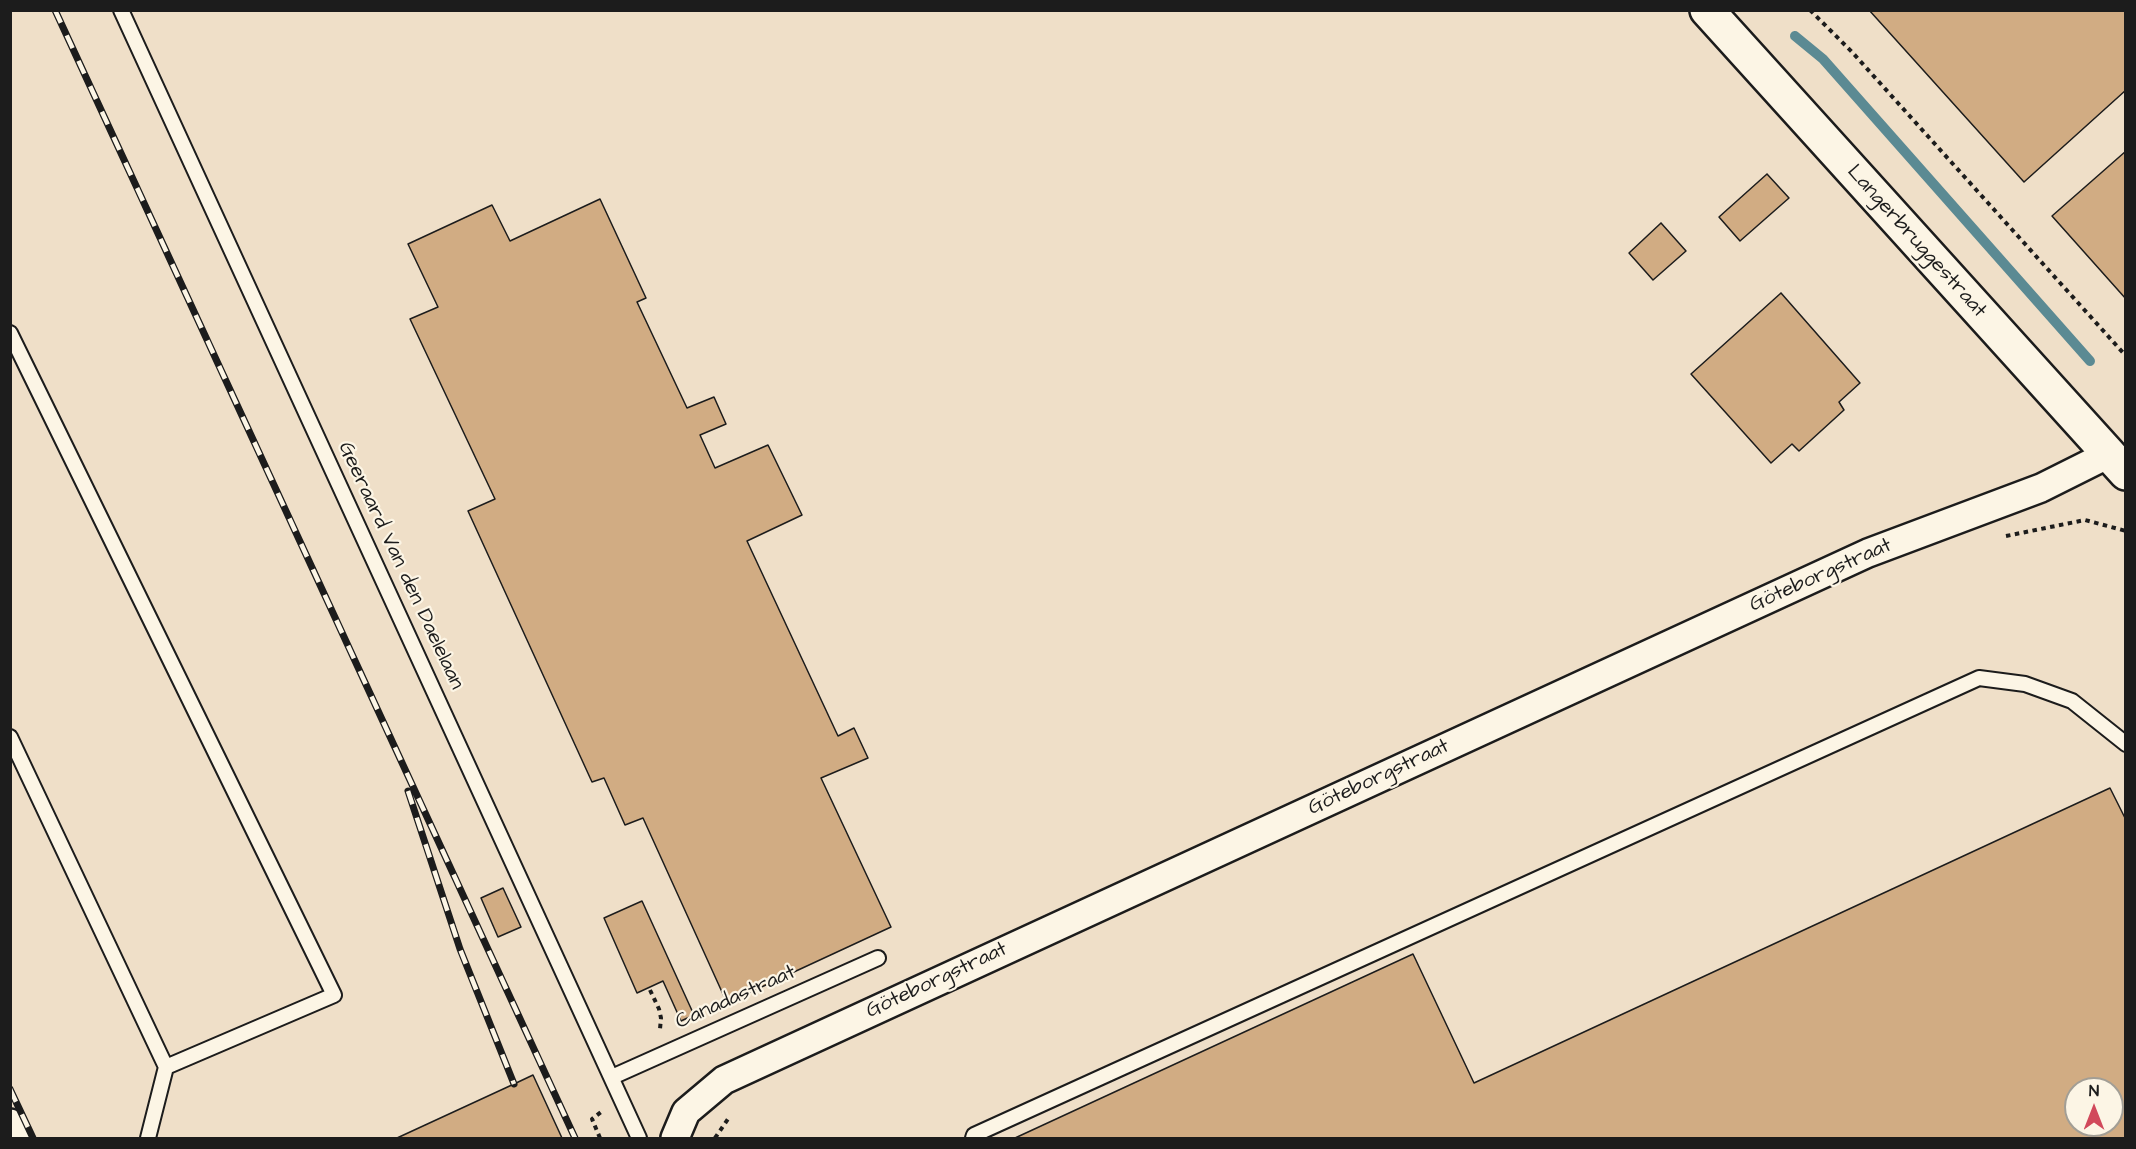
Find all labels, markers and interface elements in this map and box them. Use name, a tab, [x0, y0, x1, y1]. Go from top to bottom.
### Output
street label: Langerbruggestraat	[1841, 160, 1991, 324]
street label: Geeraard Van den Daelelaan	[331, 438, 469, 694]
street label: Göteborgstraat	[1746, 533, 1896, 619]
street label: Göteborgstraat	[1304, 734, 1454, 822]
street label: Göteborgstraat	[862, 937, 1012, 1025]
street label: Canadastraat	[672, 960, 800, 1036]
north arrow	[2064, 1077, 2124, 1137]
text: N	[2089, 1080, 2099, 1102]

